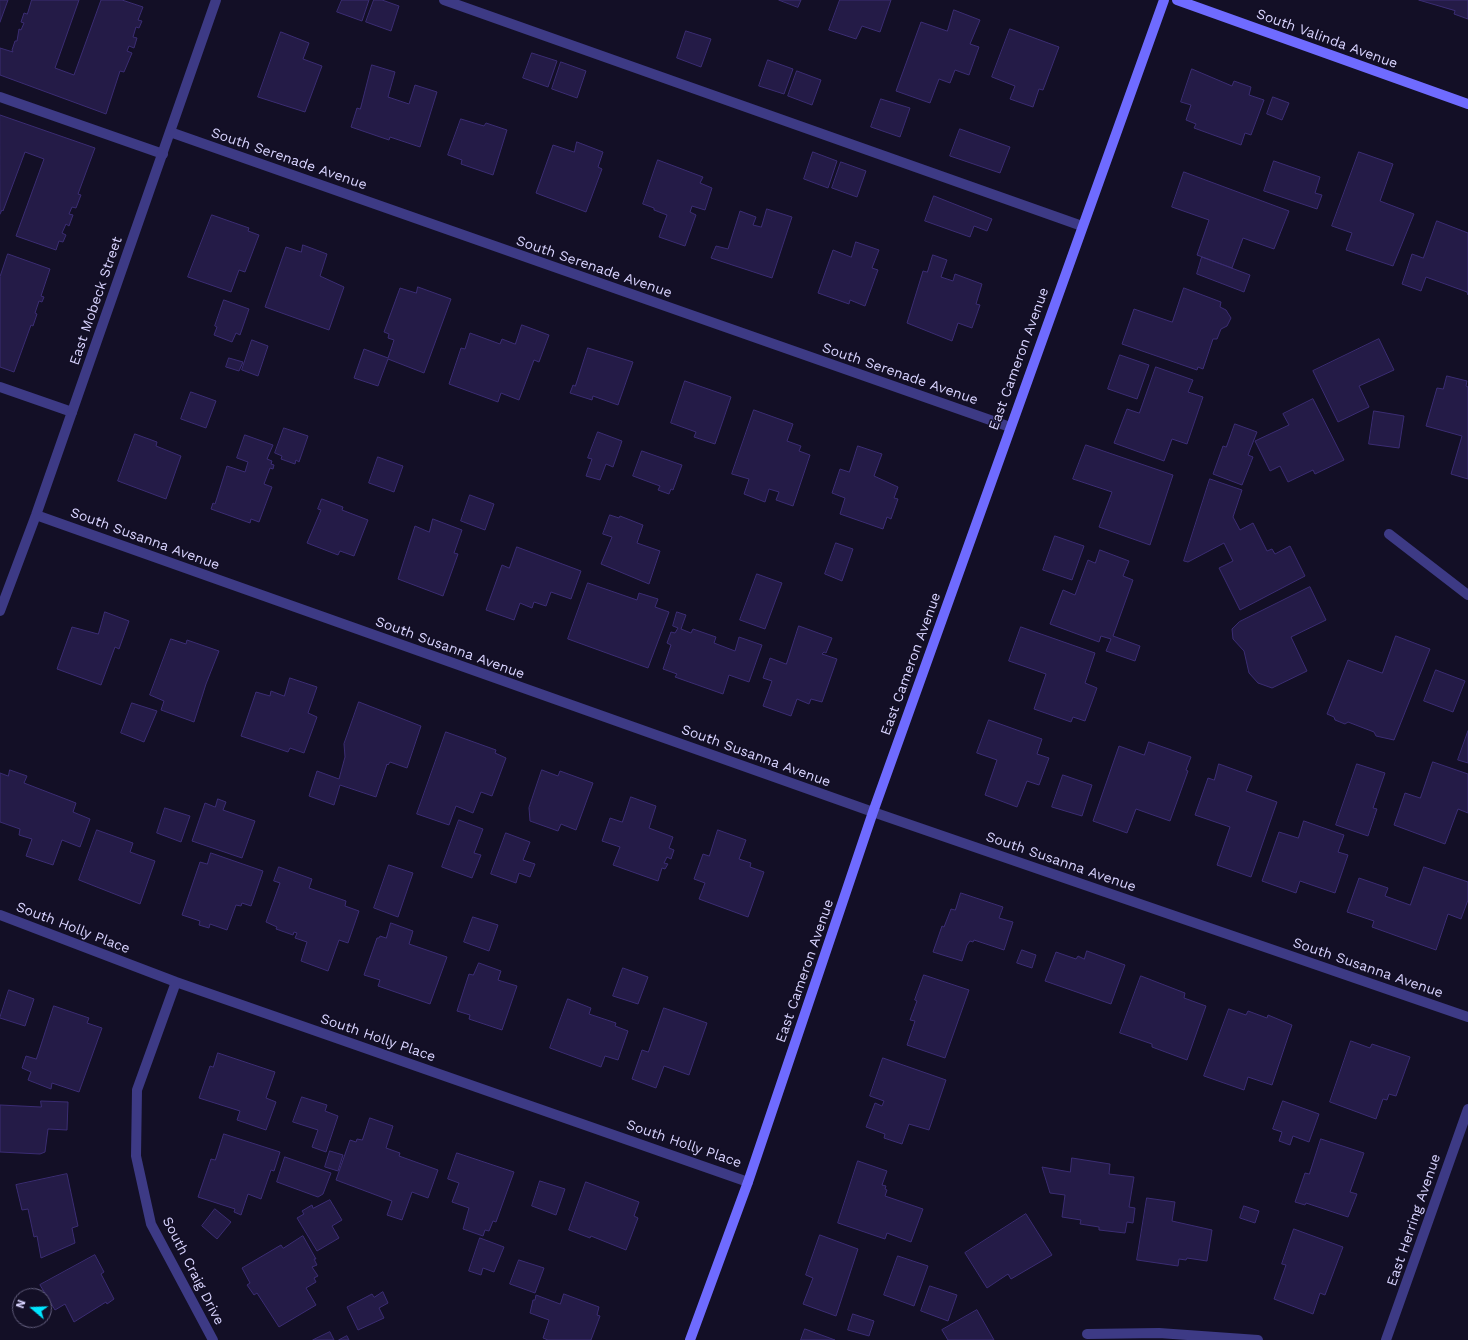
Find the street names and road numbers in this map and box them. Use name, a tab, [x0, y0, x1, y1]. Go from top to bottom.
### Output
street label: South Valinda Avenue	[1254, 6, 1400, 72]
street label: South Serenade Avenue	[209, 124, 369, 194]
street label: South Serenade Avenue	[514, 232, 674, 302]
street label: East Mobeck Street	[66, 235, 126, 367]
street label: East Cameron Avenue	[985, 285, 1053, 433]
street label: South Serenade Avenue	[820, 339, 980, 409]
street label: South Susanna Avenue	[68, 504, 222, 574]
street label: East Cameron Avenue	[877, 590, 945, 738]
street label: South Susanna Avenue	[373, 613, 527, 683]
street label: South Susanna Avenue	[679, 721, 833, 791]
street label: South Susanna Avenue	[984, 828, 1138, 896]
street label: East Cameron Avenue	[773, 897, 837, 1045]
street label: South Holly Place	[14, 899, 132, 957]
street label: South Susanna Avenue	[1291, 934, 1445, 1002]
street label: South Holly Place	[318, 1010, 438, 1066]
street label: South Holly Place	[624, 1116, 744, 1172]
street label: East Herring Avenue	[1383, 1152, 1445, 1288]
street label: South Craig Drive	[158, 1214, 228, 1328]

